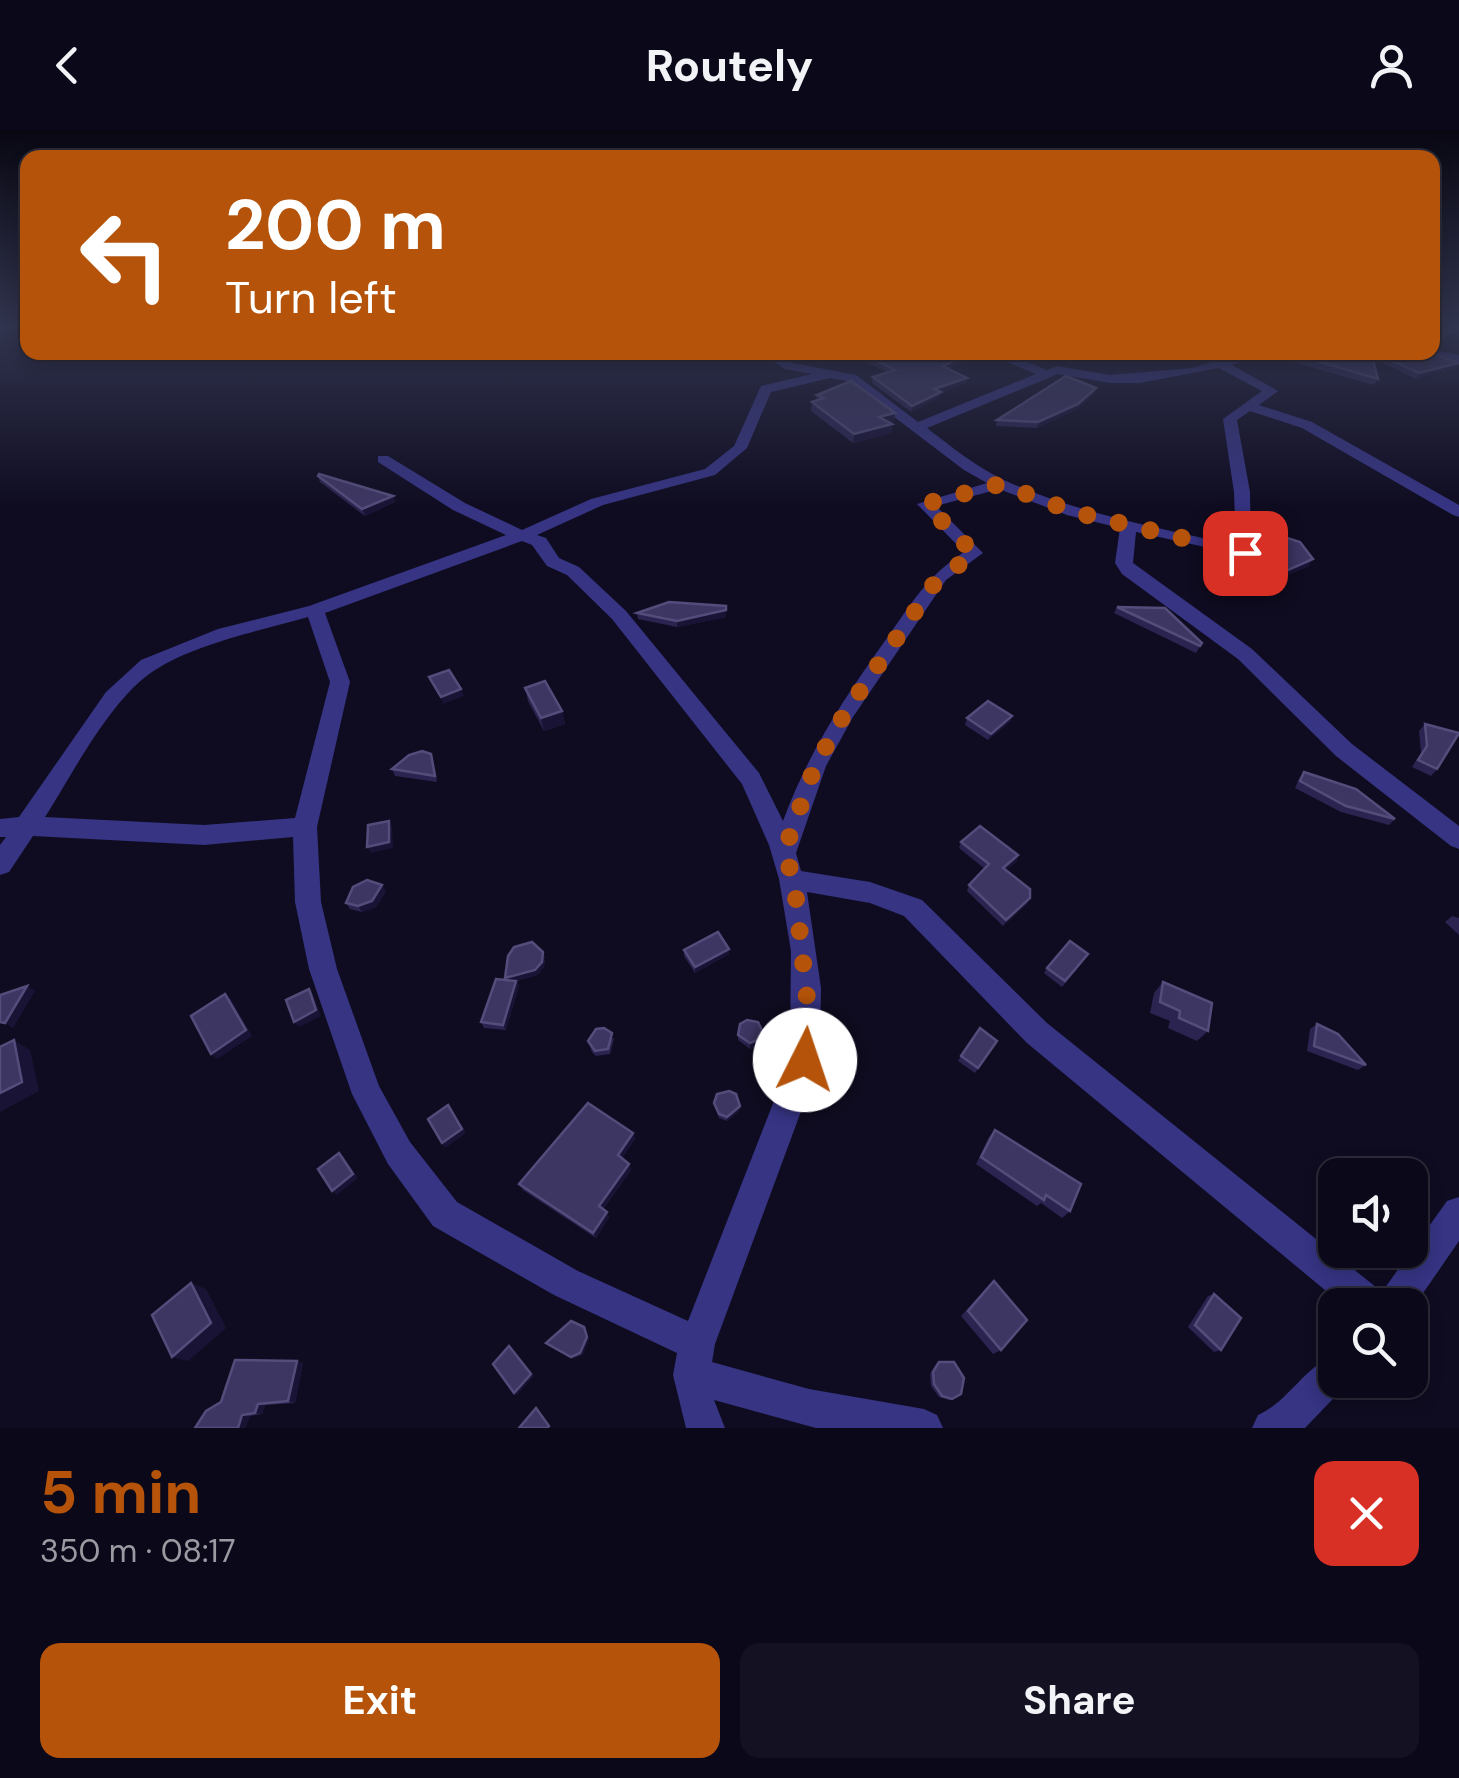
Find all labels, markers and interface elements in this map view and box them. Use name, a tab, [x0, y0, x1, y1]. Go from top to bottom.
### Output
text: Routely	[646, 36, 813, 95]
icon: back	[40, 38, 95, 93]
icon: person	[1364, 38, 1419, 93]
text: 200 m	[225, 180, 446, 271]
icon: left	[60, 190, 190, 320]
text: Turn left	[225, 268, 397, 327]
pin	[1203, 511, 1288, 596]
icon: arrive	[1218, 526, 1273, 581]
position arrow	[753, 1008, 857, 1112]
map controls	[1318, 1158, 1428, 1398]
button: sound	[1318, 1158, 1428, 1268]
button: search	[1318, 1288, 1428, 1398]
text: 5 min	[40, 1453, 201, 1532]
button: close	[1314, 1461, 1419, 1566]
text: 350 m · 08:17	[40, 1530, 236, 1572]
button: Exit	[40, 1643, 720, 1758]
button: Share	[740, 1643, 1419, 1758]

